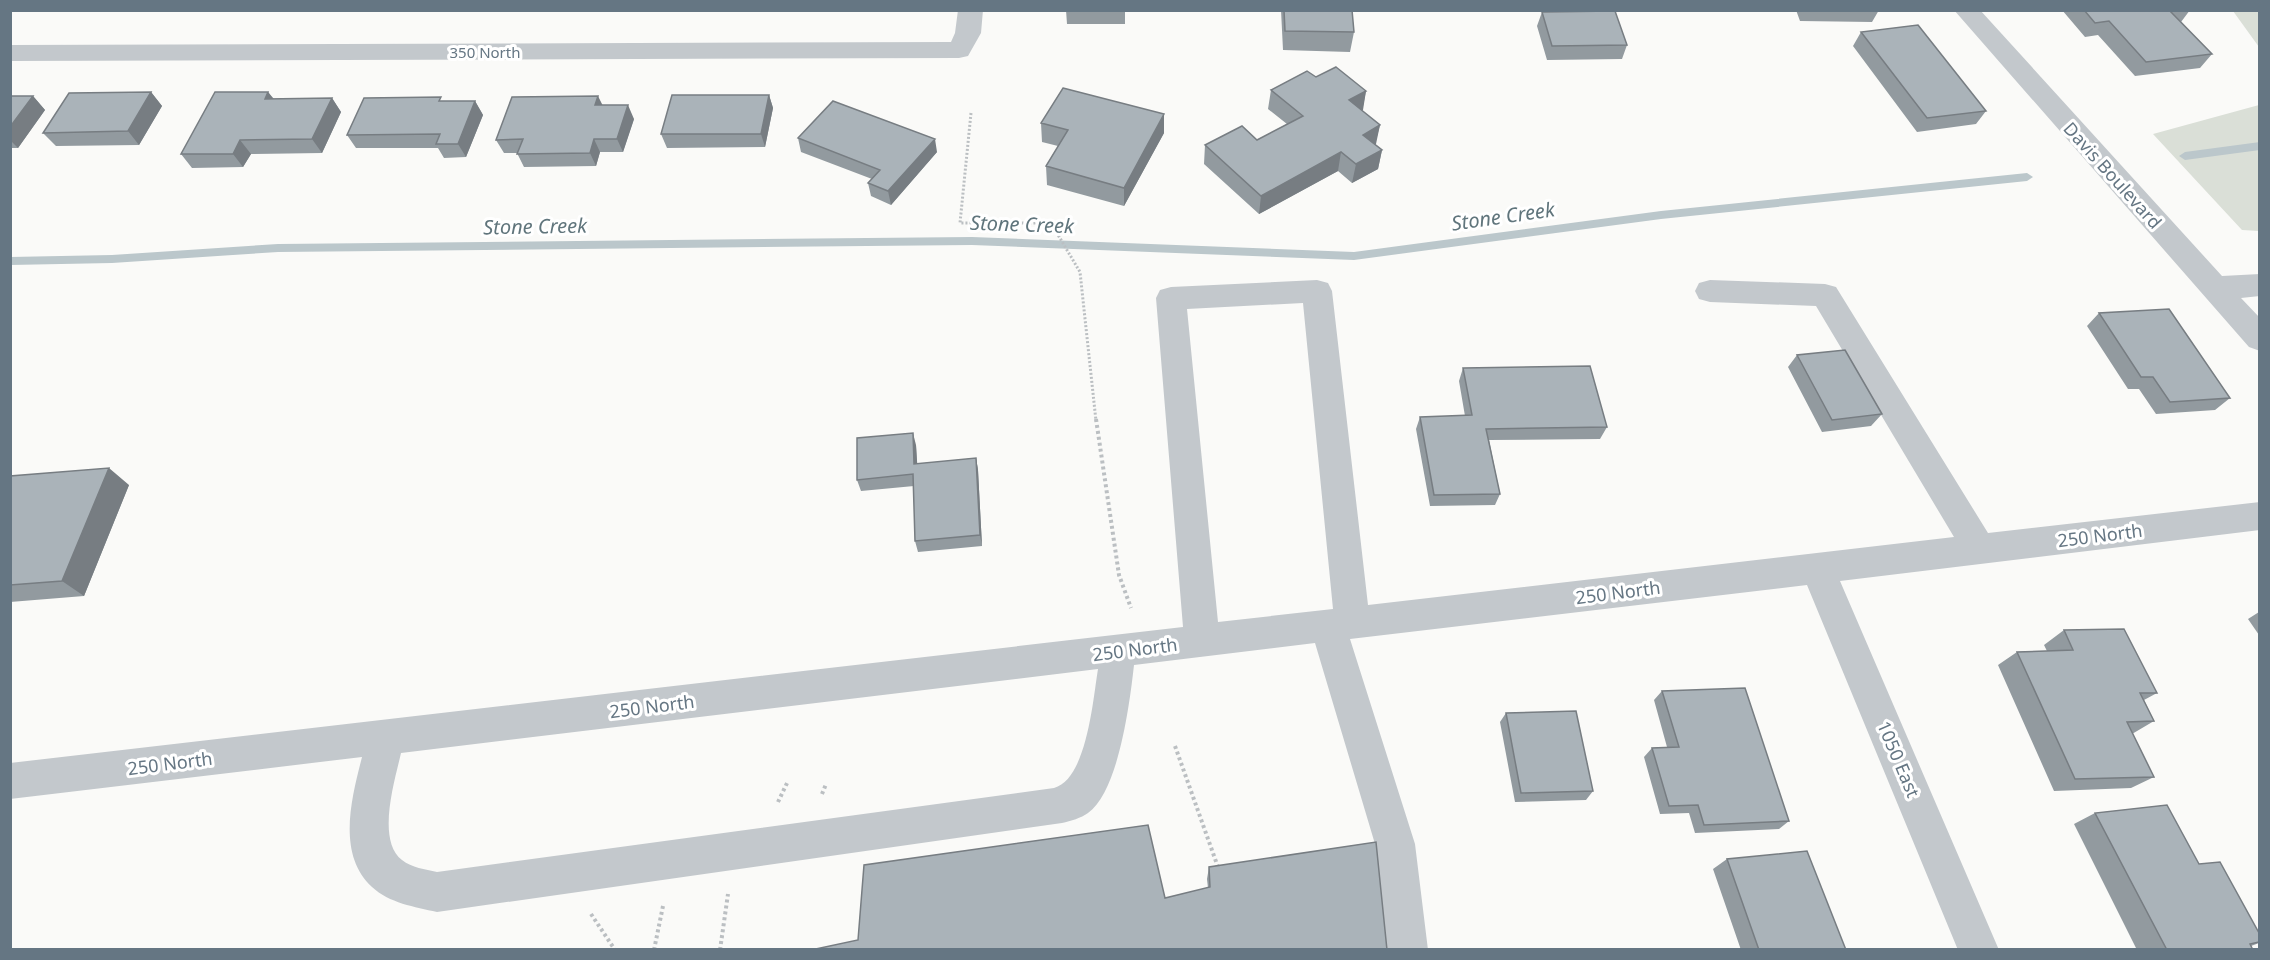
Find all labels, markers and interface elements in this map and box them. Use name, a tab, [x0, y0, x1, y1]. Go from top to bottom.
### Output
street label: 350 North	[450, 42, 521, 62]
street label: Davis Boulevard	[2059, 116, 2167, 234]
water label: Stone Creek	[1450, 195, 1557, 237]
water label: Stone Creek	[970, 209, 1075, 239]
water label: Stone Creek	[483, 212, 588, 240]
street label: 250 North	[2056, 518, 2144, 552]
street label: 250 North	[1574, 575, 1662, 609]
street label: 250 North	[1091, 632, 1179, 666]
street label: 250 North	[608, 689, 696, 723]
street label: 1050 East	[1872, 717, 1926, 801]
street label: 250 North	[126, 746, 214, 780]

